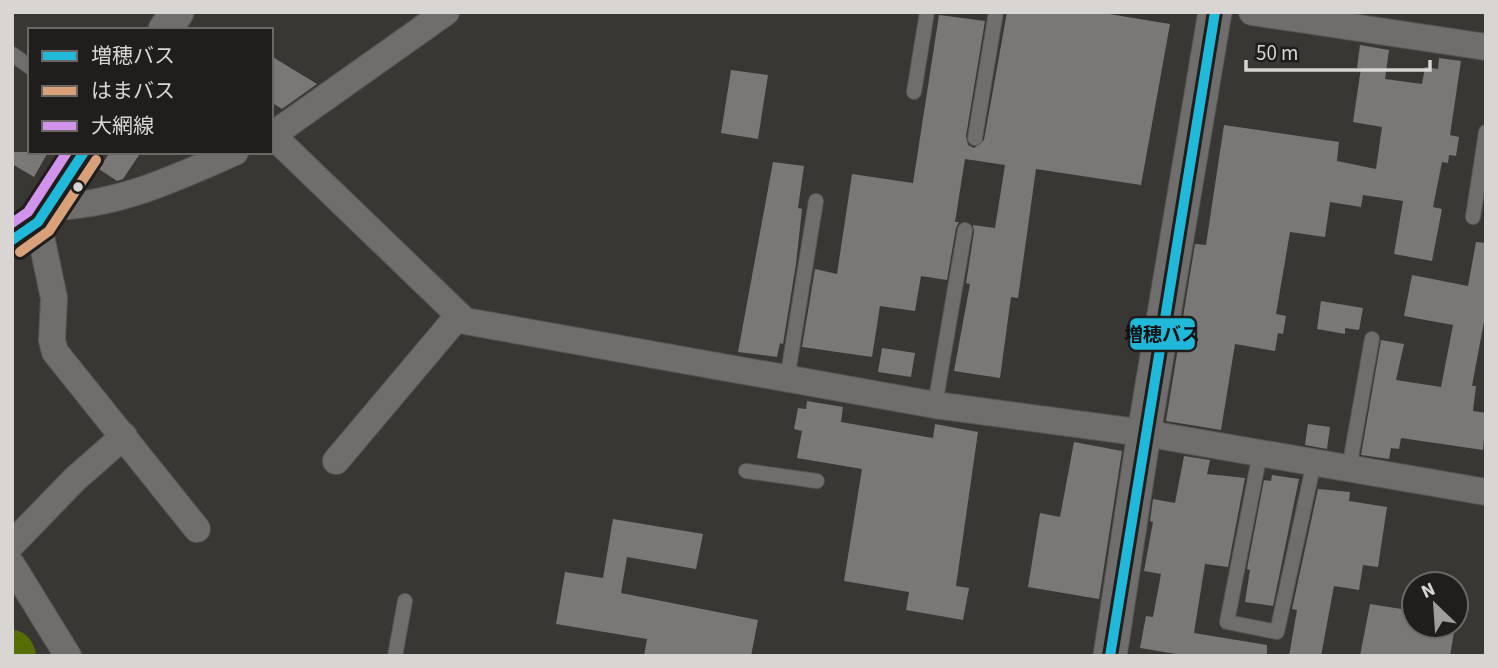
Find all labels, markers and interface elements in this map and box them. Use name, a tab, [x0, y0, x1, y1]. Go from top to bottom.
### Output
legend	[28, 28, 273, 154]
scale bar	[1246, 28, 1430, 72]
text: 50 m	[1256, 38, 1298, 68]
text: 増穂バス	[91, 41, 175, 71]
text: はまバス	[91, 76, 175, 106]
text: 大網線	[91, 111, 154, 141]
unlabelled marker	[71, 180, 85, 194]
line badge: 増穂バス	[1129, 317, 1196, 351]
text: 増穂バス	[1124, 322, 1200, 349]
north arrow	[1400, 570, 1470, 640]
text: N	[1417, 576, 1440, 606]

